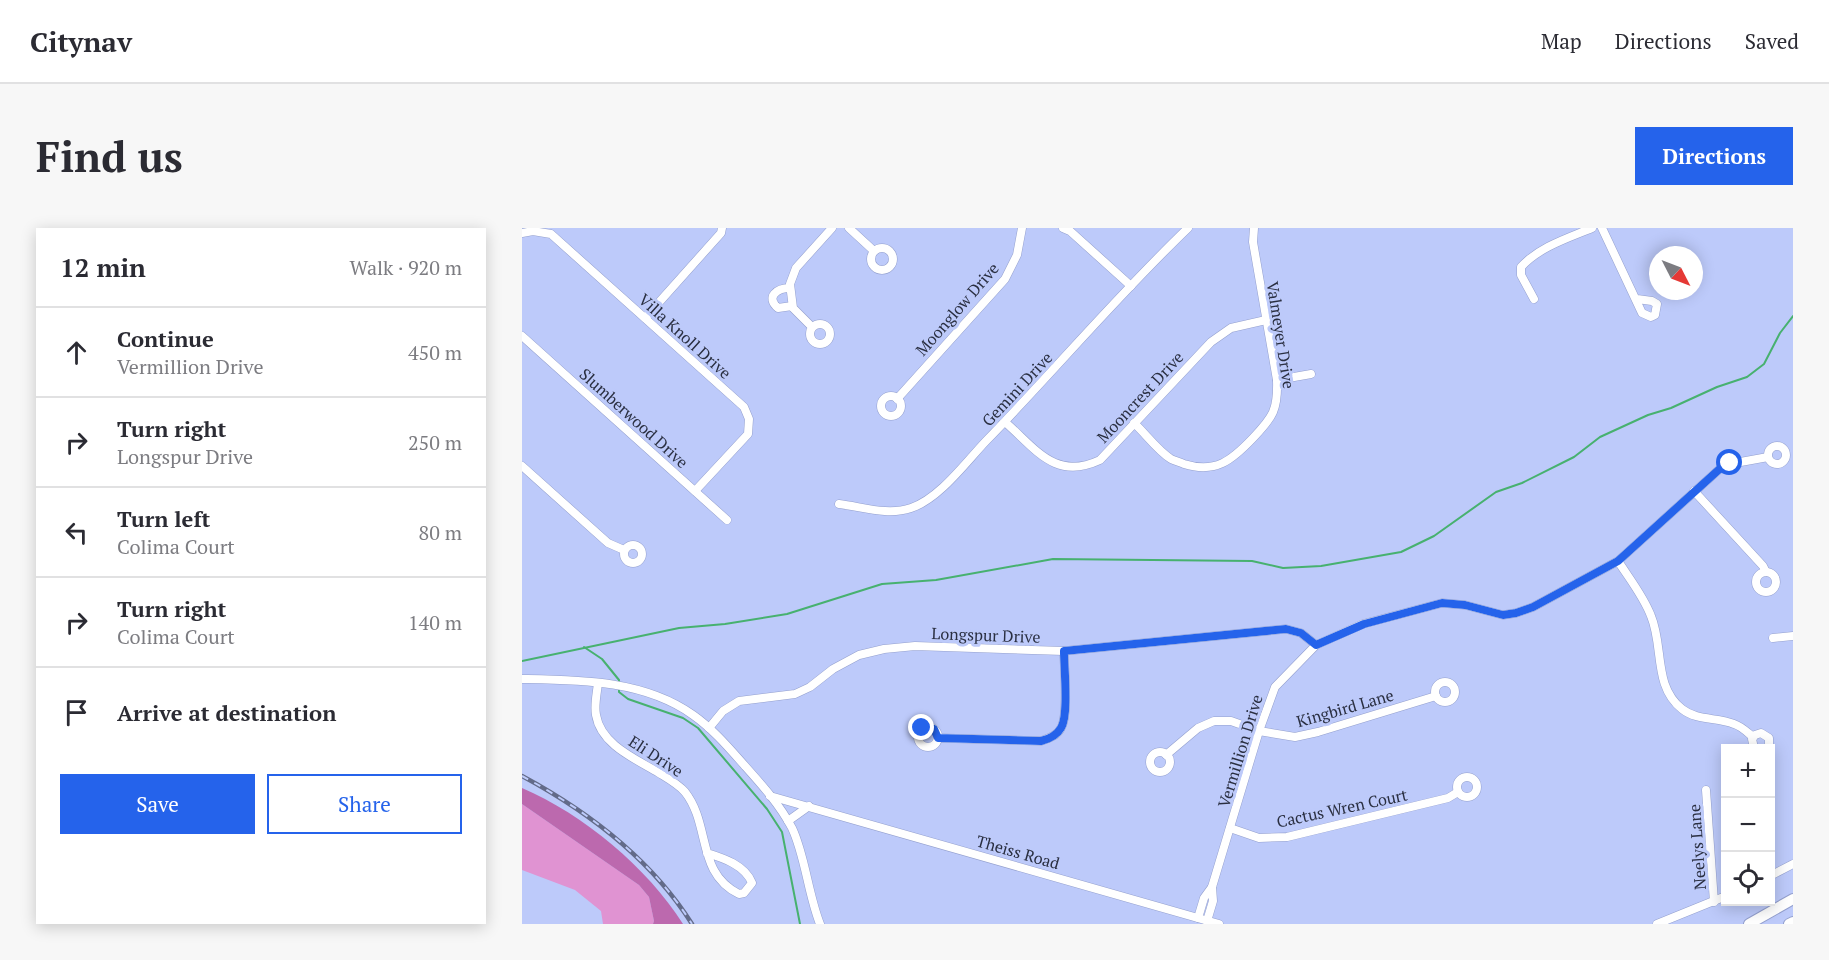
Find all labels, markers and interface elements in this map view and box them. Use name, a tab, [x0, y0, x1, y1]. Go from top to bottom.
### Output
text: Citynav	[30, 23, 132, 60]
text: Map	[1541, 27, 1582, 55]
text: Directions	[1615, 27, 1712, 55]
text: Saved	[1745, 27, 1799, 55]
button: Directions	[1635, 127, 1793, 185]
text: Find us	[36, 128, 183, 184]
north arrow	[1649, 246, 1703, 300]
text: 12 min	[60, 250, 146, 284]
text: Walk · 920 m	[350, 254, 462, 281]
street label: Moonglow Drive	[910, 258, 1004, 360]
street label: Valmeyer Drive	[1262, 280, 1300, 390]
street label: Villa Knoll Drive	[634, 288, 736, 384]
text: Continue	[117, 324, 214, 353]
icon: ahead	[60, 336, 93, 369]
text: 450 m	[408, 339, 462, 366]
street label: Mooncrest Drive	[1092, 346, 1188, 448]
street label: Gemini Drive	[977, 347, 1057, 431]
text: Vermillion Drive	[117, 353, 263, 380]
street label: Slumberwood Drive	[575, 363, 693, 473]
text: Turn right	[117, 414, 226, 443]
icon: right	[60, 426, 93, 459]
text: 250 m	[408, 429, 462, 456]
text: Longspur Drive	[117, 443, 253, 470]
route start	[1716, 449, 1742, 475]
text: Turn left	[117, 504, 210, 533]
icon: left	[60, 516, 93, 549]
text: 80 m	[419, 519, 462, 546]
text: Colima Court	[117, 533, 235, 560]
text: Turn right	[117, 594, 226, 623]
icon: right	[60, 606, 93, 639]
text: 140 m	[408, 609, 462, 636]
street label: Longspur Drive	[931, 622, 1041, 648]
text: Colima Court	[117, 623, 235, 650]
street label: Kingbird Lane	[1294, 684, 1396, 732]
street label: Vermillion Drive	[1212, 692, 1268, 810]
icon: arrive	[60, 696, 93, 729]
text: Arrive at destination	[117, 698, 336, 727]
route end	[908, 714, 934, 740]
street label: Eli Drive	[624, 730, 688, 782]
map controls	[1721, 744, 1775, 906]
button: +	[1721, 744, 1775, 798]
button: Save	[60, 774, 255, 834]
button: Share	[267, 774, 462, 834]
street label: Cactus Wren Court	[1275, 783, 1410, 833]
button: −	[1721, 798, 1775, 852]
street label: Neelys Lane	[1683, 803, 1711, 891]
street label: Theiss Road	[974, 830, 1062, 874]
button: locate	[1721, 852, 1775, 906]

